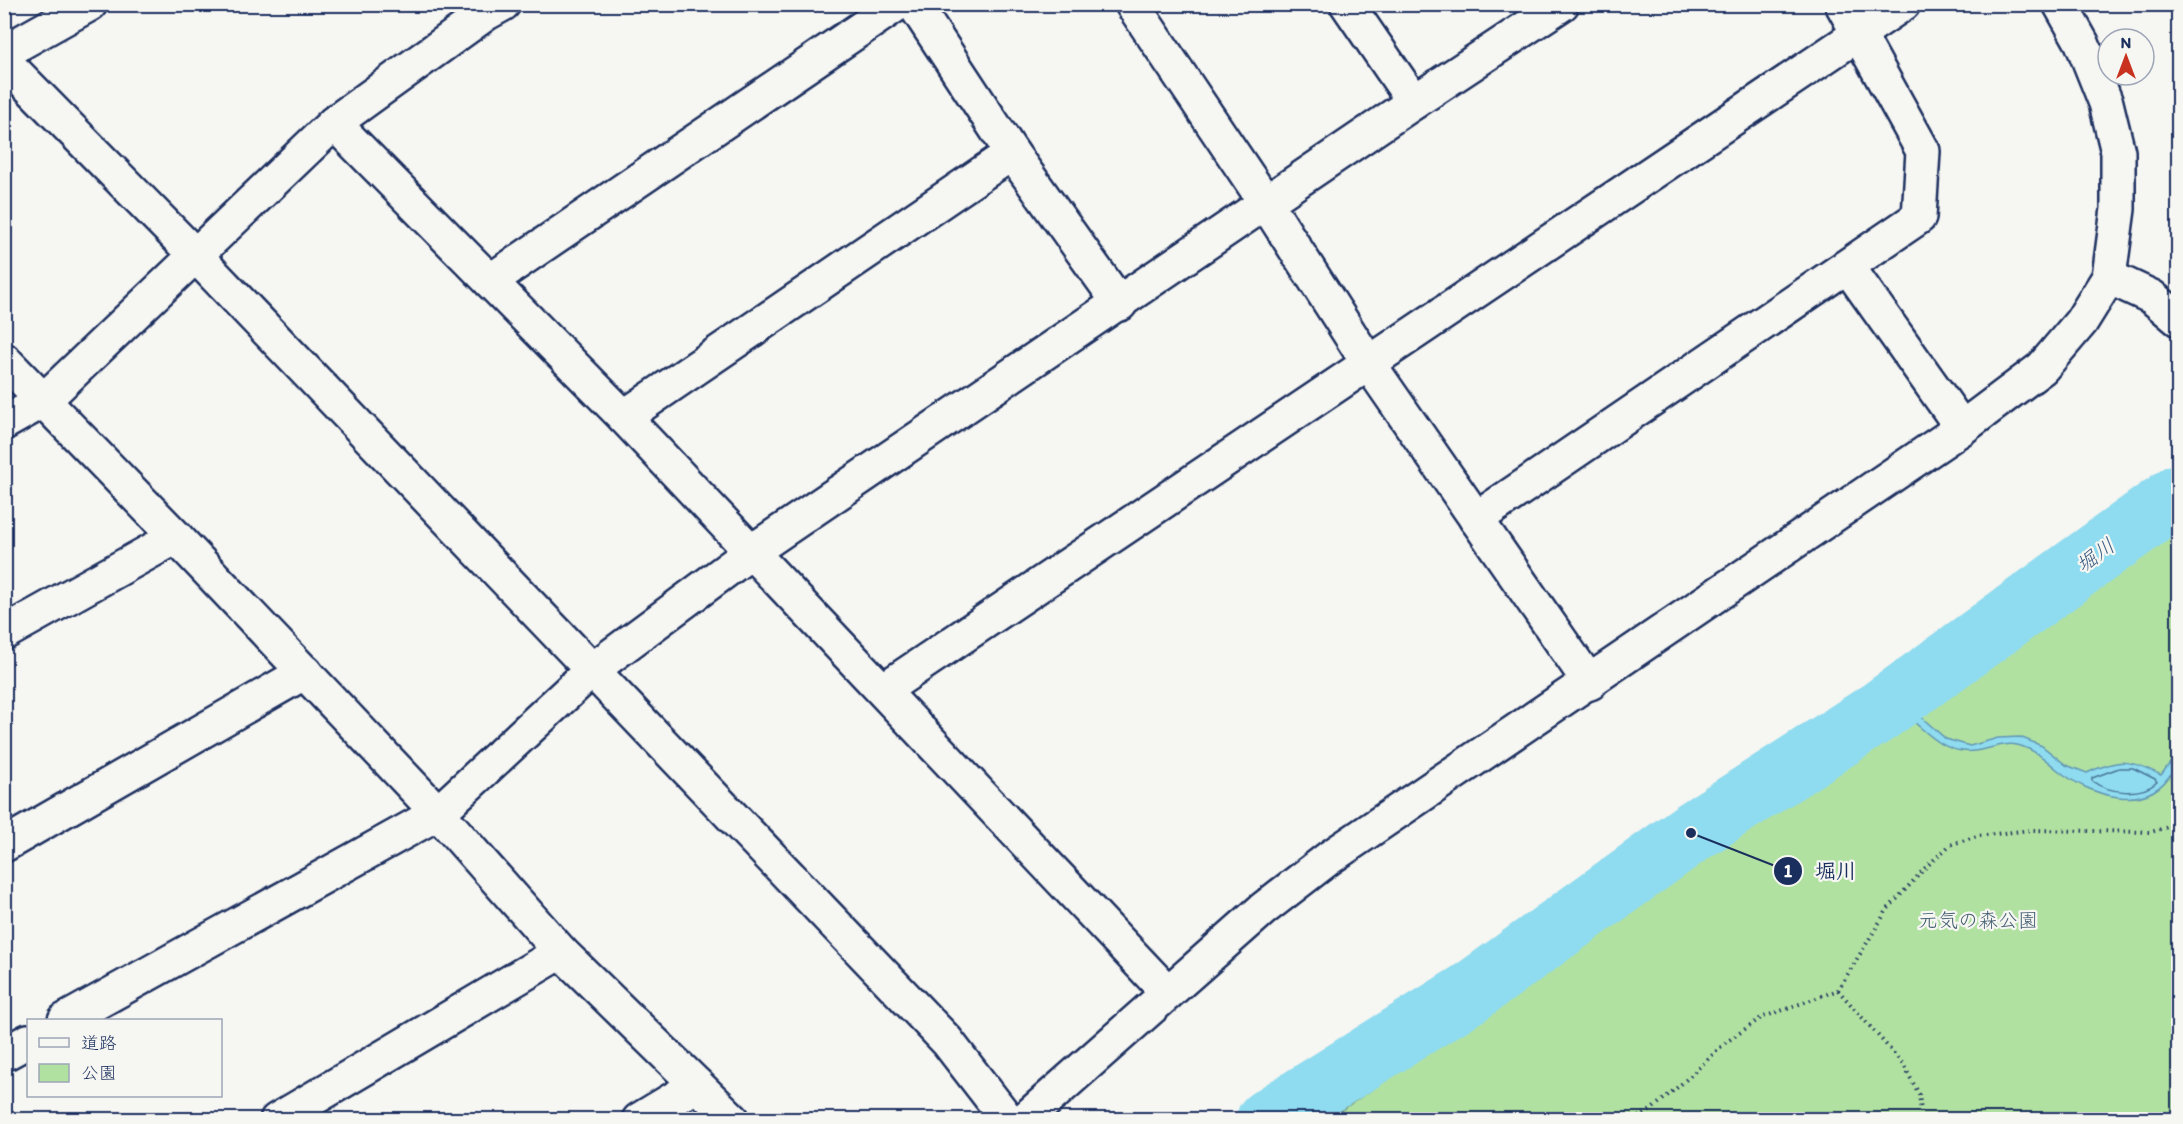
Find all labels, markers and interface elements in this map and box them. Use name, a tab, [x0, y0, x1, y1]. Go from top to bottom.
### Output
north arrow	[2096, 27, 2156, 87]
text: N	[2121, 33, 2131, 52]
water label: 堀川	[2071, 533, 2119, 577]
callout: 堀川	[1773, 851, 1869, 890]
text: 堀川	[1815, 858, 1857, 883]
text: 1	[1784, 860, 1793, 882]
park label: 元気の森公園	[1918, 908, 2038, 932]
legend	[27, 1019, 222, 1097]
text: 道路	[81, 1032, 117, 1054]
text: 公園	[81, 1062, 117, 1084]

